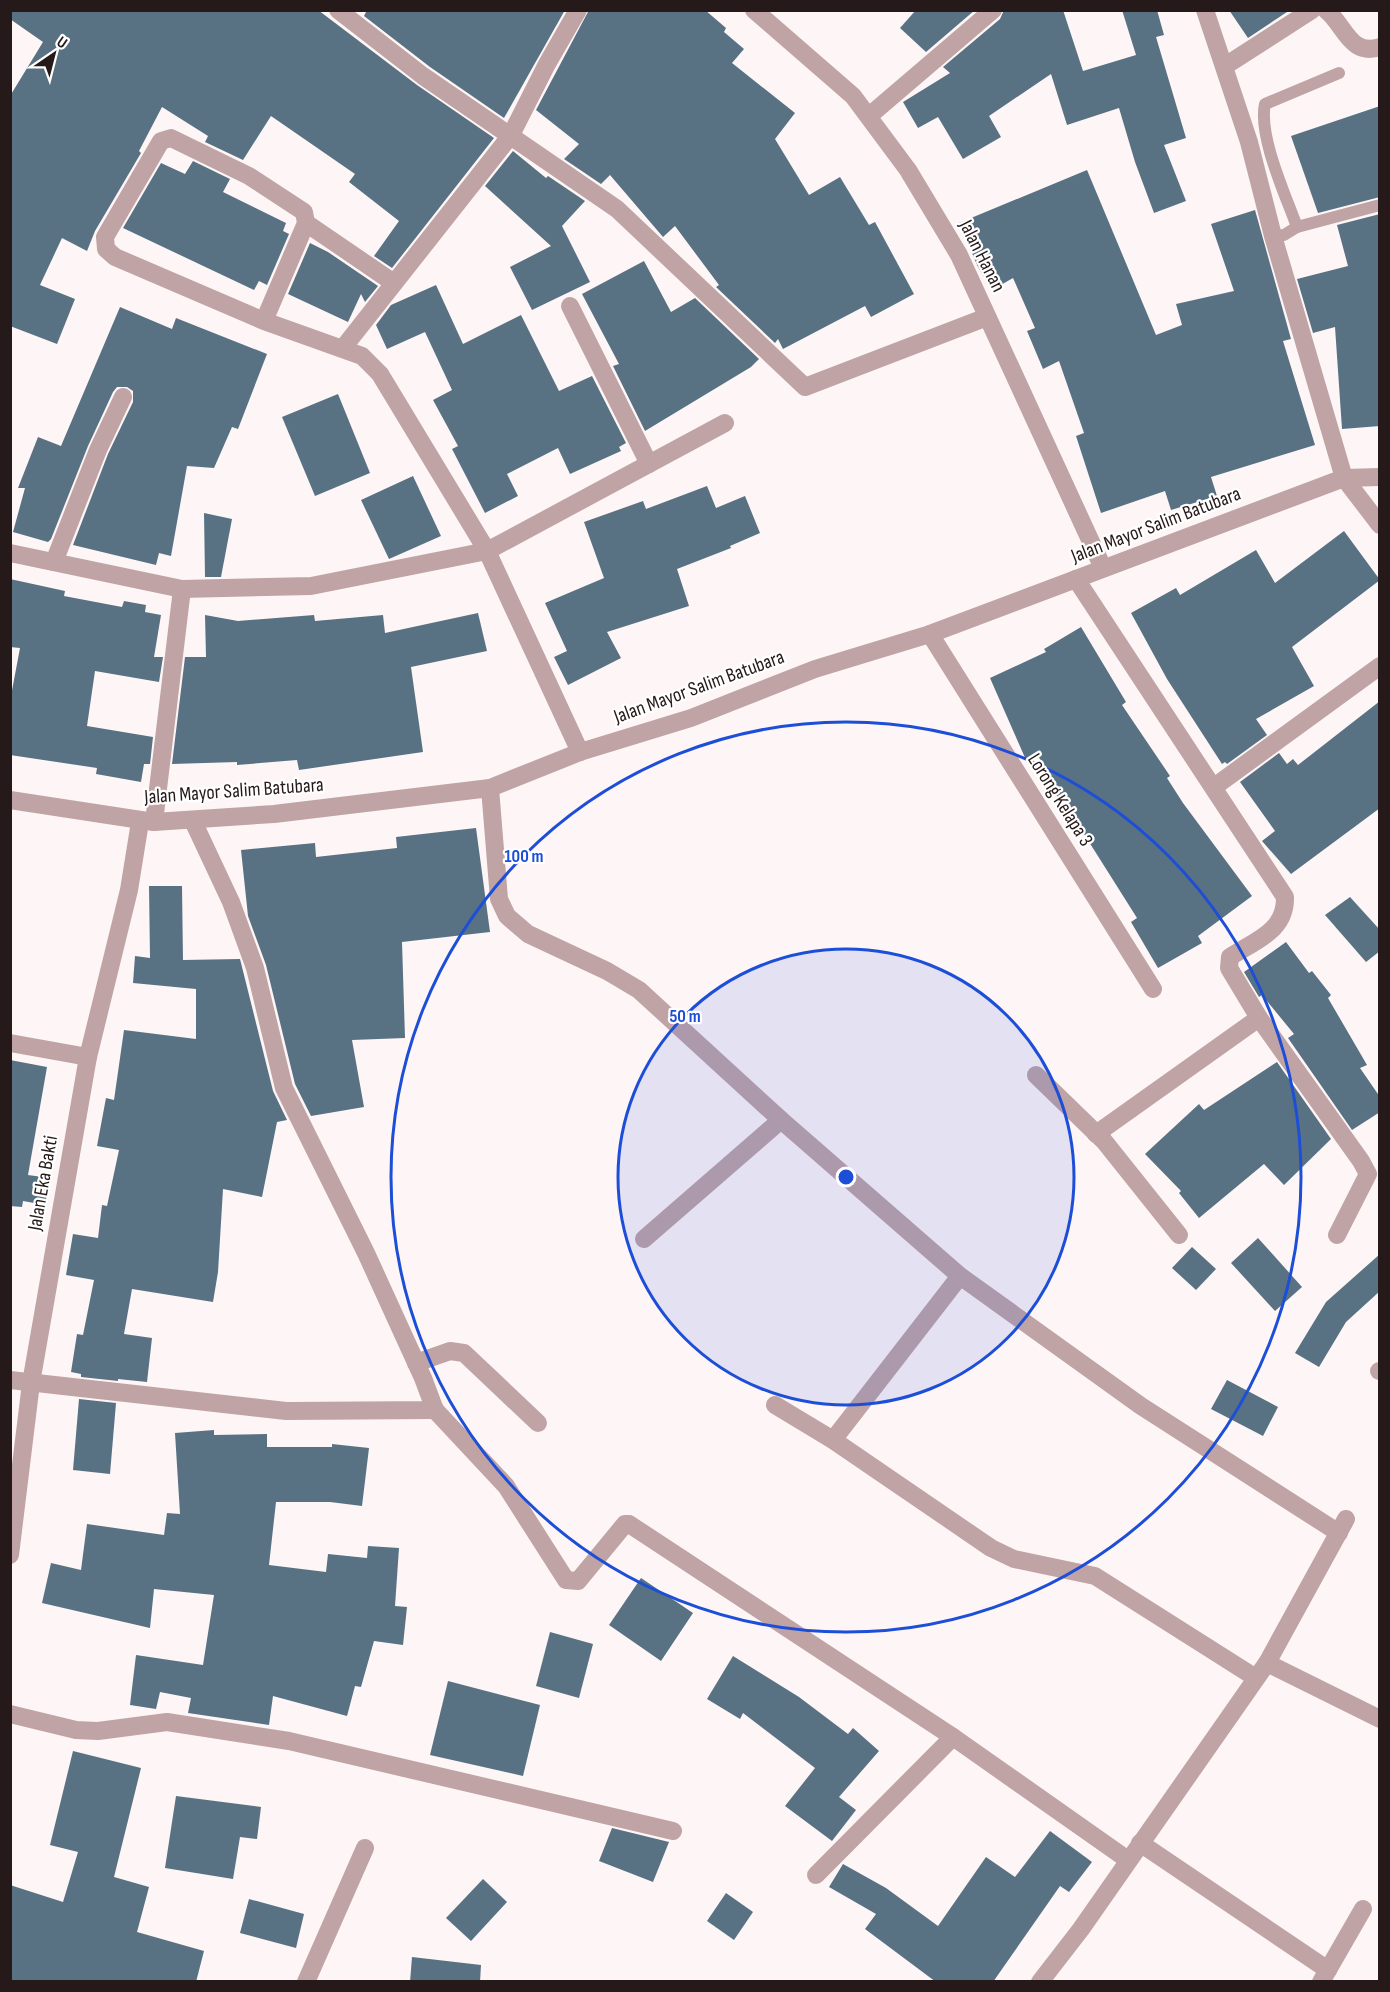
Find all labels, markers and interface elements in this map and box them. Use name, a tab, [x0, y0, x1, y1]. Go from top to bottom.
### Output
north arrow	[24, 24, 84, 84]
text: U	[53, 33, 71, 53]
street label: Jalan Hanan	[953, 215, 1010, 296]
street label: Jalan Mayor Salim Batubara	[1067, 482, 1244, 569]
street label: Jalan Mayor Salim Batubara	[610, 645, 787, 729]
street label: Lorong Kelapa 3	[1022, 749, 1098, 851]
street label: Jalan Mayor Salim Batubara	[143, 773, 324, 809]
text: 100 m	[505, 846, 544, 867]
text: 50 m	[669, 1006, 701, 1027]
street label: Jalan Eka Bakti	[23, 1134, 63, 1233]
centre of rings	[836, 1167, 856, 1187]

